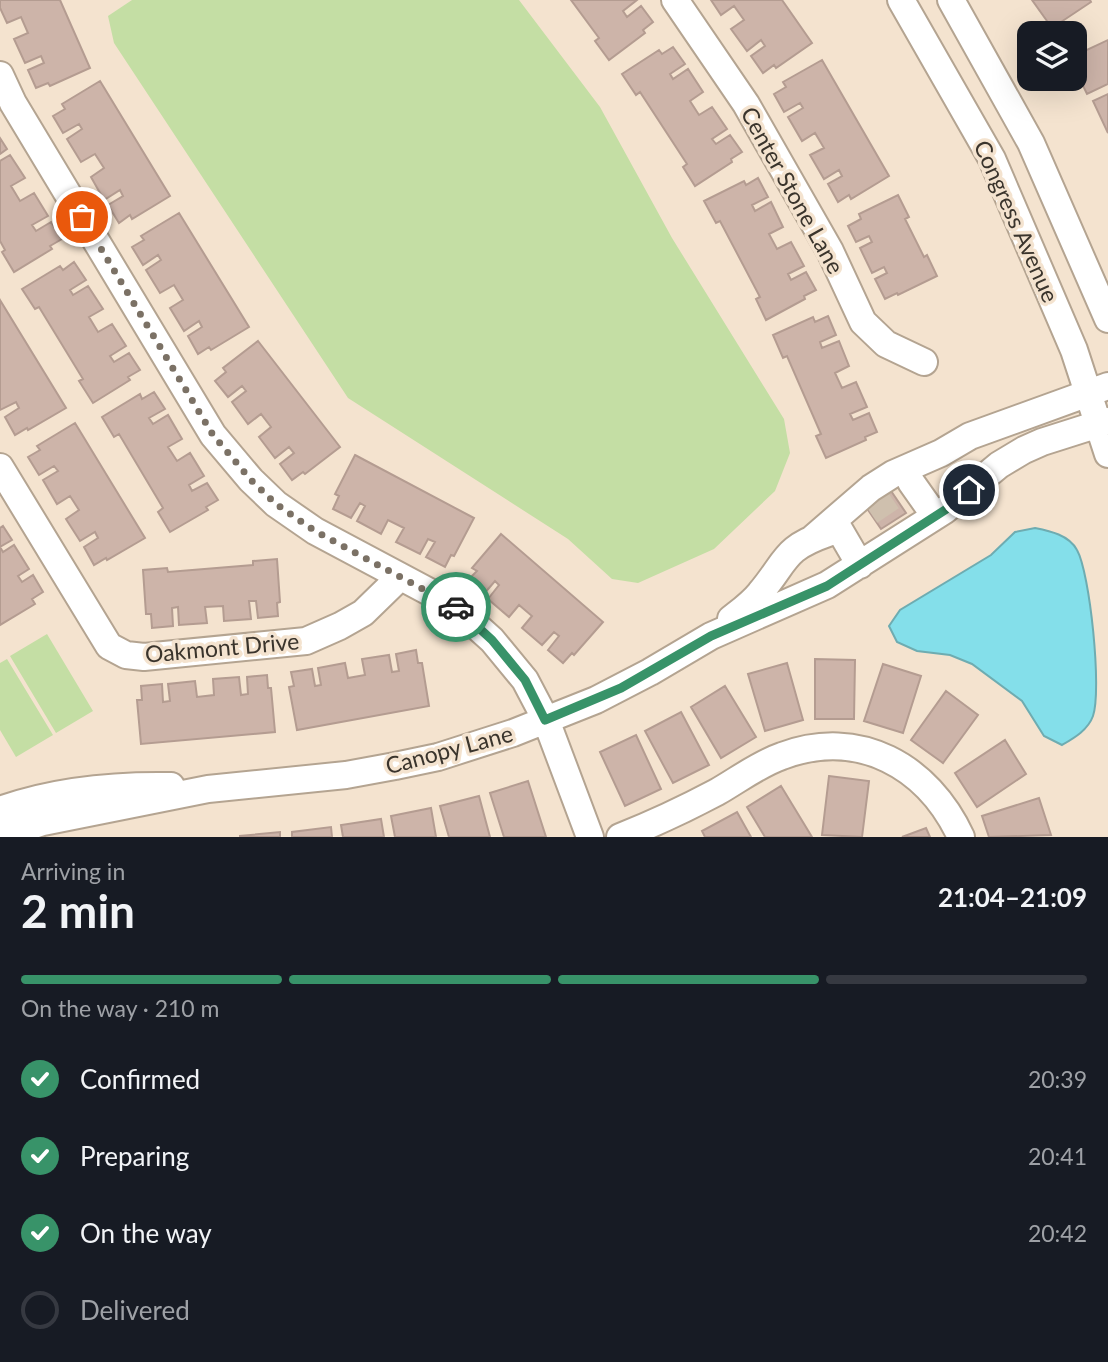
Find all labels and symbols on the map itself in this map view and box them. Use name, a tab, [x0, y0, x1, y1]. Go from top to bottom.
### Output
street label: Center Stone Lane	[736, 102, 850, 278]
street label: Congress Avenue	[969, 136, 1065, 306]
pin	[52, 187, 112, 247]
pin	[939, 460, 999, 520]
courier	[421, 572, 491, 642]
street label: Oakmont Drive	[144, 626, 300, 668]
street label: Canopy Lane	[382, 719, 516, 779]

